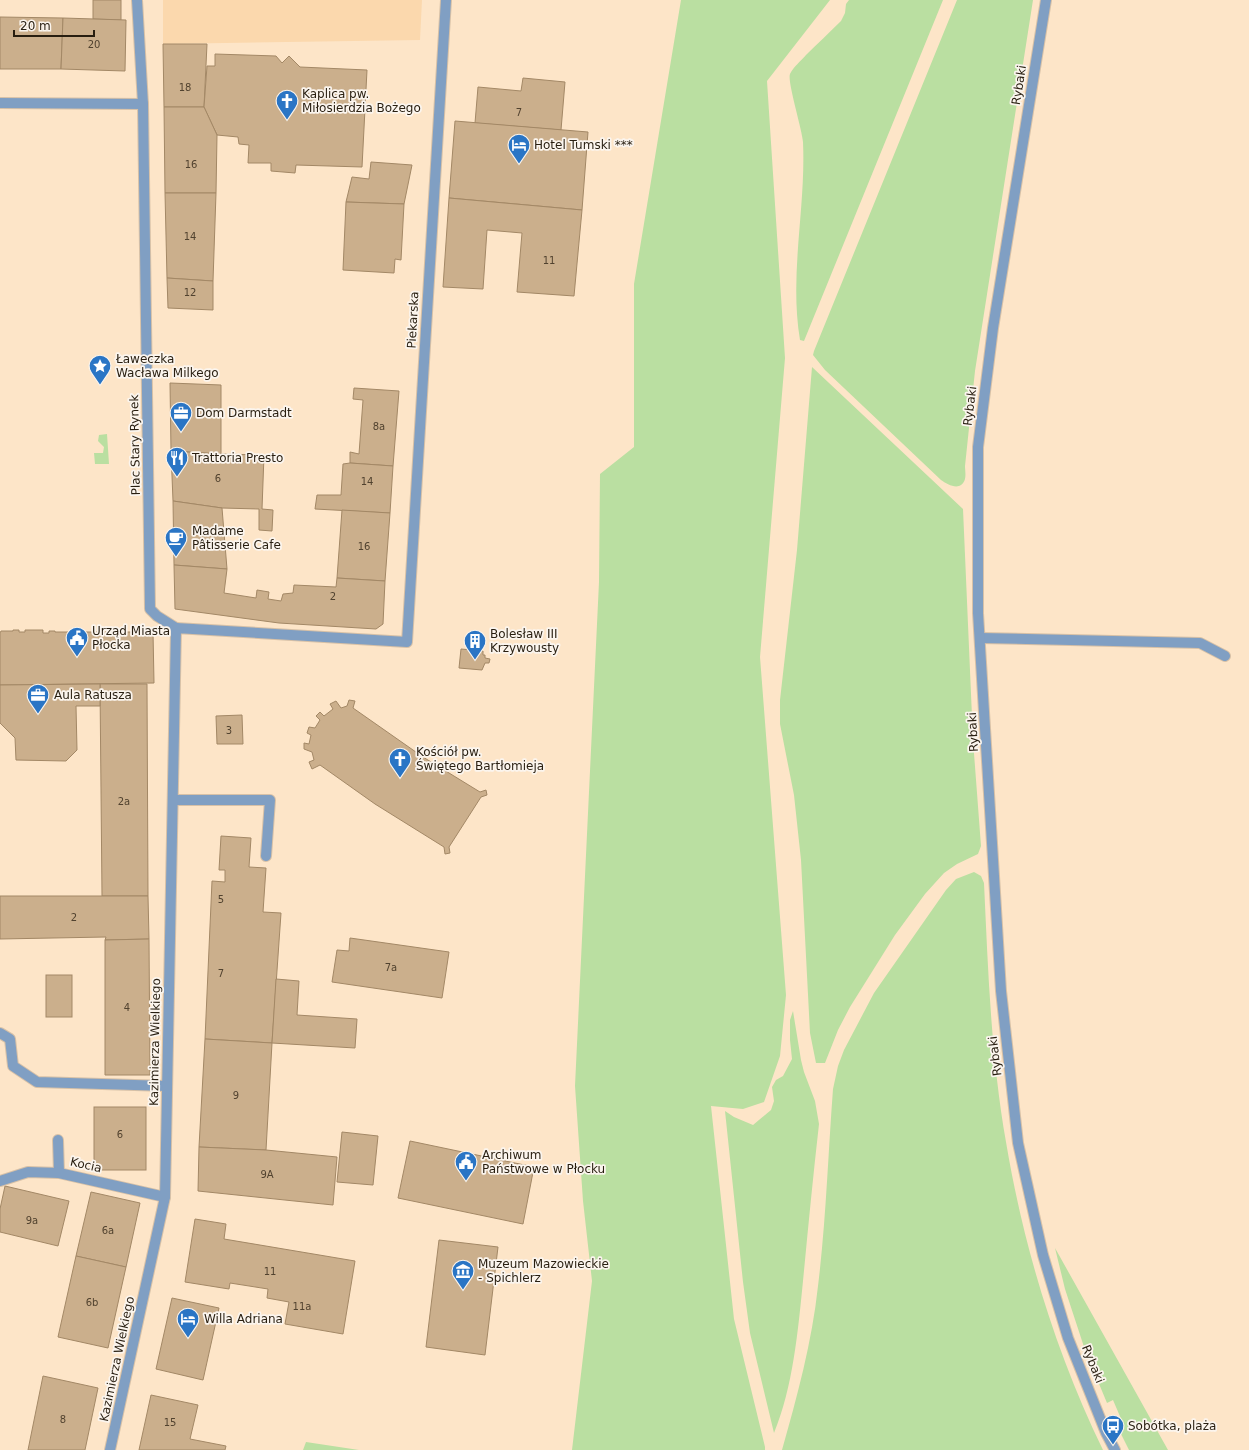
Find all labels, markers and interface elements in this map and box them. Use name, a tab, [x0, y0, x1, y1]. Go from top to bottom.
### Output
scale bar	[14, 12, 94, 38]
text: 20 m	[20, 19, 51, 33]
house number: 20	[88, 39, 100, 50]
street label: Rybaki	[1009, 64, 1029, 106]
house number: 18	[179, 82, 191, 93]
place label: Kaplica pw. Miłosierdzia Bożego	[302, 87, 421, 115]
church icon: Kaplica pw. Miłosierdzia Bożego	[274, 88, 300, 121]
house number: 7	[516, 107, 522, 118]
hotel icon: Hotel Tumski ***	[506, 132, 532, 165]
place label: Hotel Tumski ***	[534, 138, 633, 152]
house number: 16	[185, 159, 197, 170]
house number: 14	[184, 231, 196, 242]
house number: 11	[543, 255, 555, 266]
house number: 12	[184, 287, 196, 298]
street label: Piekarska	[405, 291, 421, 349]
place label: Ławeczka Wacława Milkego	[115, 352, 219, 380]
place icon: Ławeczka Wacława Milkego	[87, 353, 113, 386]
street label: Rybaki	[961, 385, 979, 427]
street label: Plac Stary Rynek	[127, 395, 143, 495]
office icon: Dom Darmstadt	[168, 400, 194, 433]
place label: Dom Darmstadt	[196, 406, 292, 420]
house number: 8a	[373, 421, 385, 432]
restaurant icon: Trattoria Presto	[164, 445, 190, 478]
place label: Trattoria Presto	[191, 451, 283, 465]
house number: 6	[215, 473, 221, 484]
house number: 14	[361, 476, 373, 487]
place label: Madame Pâtisserie Cafe	[192, 524, 281, 552]
cafe icon: Madame Pâtisserie Cafe	[163, 525, 189, 558]
house number: 16	[358, 541, 370, 552]
house number: 2	[330, 591, 336, 602]
place label: Urząd Miasta Płocka	[92, 624, 170, 652]
public building icon: Urząd Miasta Płocka	[64, 625, 90, 658]
place label: Bolesław III Krzywousty	[490, 627, 559, 655]
building icon: Bolesław III Krzywousty	[462, 628, 488, 661]
office icon: Aula Ratusza	[25, 682, 51, 715]
place label: Aula Ratusza	[54, 688, 132, 702]
street label: Rybaki	[965, 712, 981, 752]
house number: 3	[226, 725, 232, 736]
place label: Kościół pw. Świętego Bartłomieja	[416, 745, 544, 773]
church icon: Kościół pw. Świętego Bartłomieja	[387, 746, 413, 779]
house number: 2a	[118, 796, 130, 807]
house number: 5	[218, 894, 224, 905]
house number: 2	[71, 912, 77, 923]
house number: 7a	[385, 962, 397, 973]
house number: 7	[218, 968, 224, 979]
street label: Kazimierza Wielkiego	[147, 978, 163, 1106]
house number: 4	[124, 1002, 130, 1013]
street label: Rybaki	[986, 1035, 1004, 1077]
house number: 9	[233, 1090, 239, 1101]
house number: 6	[117, 1129, 123, 1140]
place label: Archiwum Państwowe w Płocku	[482, 1148, 605, 1176]
public building icon: Archiwum Państwowe w Płocku	[453, 1149, 479, 1182]
street label: Kocia	[69, 1155, 103, 1175]
house number: 9A	[260, 1169, 274, 1180]
house number: 9a	[26, 1215, 38, 1226]
house number: 6a	[102, 1225, 114, 1236]
place label: Muzeum Mazowieckie - Spichlerz	[478, 1257, 609, 1285]
museum icon: Muzeum Mazowieckie - Spichlerz	[450, 1258, 476, 1291]
house number: 11	[264, 1266, 276, 1277]
street label: Kazimierza Wielkiego	[97, 1295, 137, 1423]
house number: 6b	[86, 1297, 98, 1308]
house number: 11a	[293, 1301, 311, 1312]
hotel icon: Willa Adriana	[175, 1306, 201, 1339]
place label: Willa Adriana	[204, 1312, 283, 1326]
street label: Rybaki	[1079, 1343, 1107, 1385]
bus stop icon: Sobótka, plaża	[1100, 1413, 1126, 1446]
house number: 8	[60, 1414, 66, 1425]
house number: 15	[164, 1417, 176, 1428]
place label: Sobótka, plaża	[1128, 1419, 1216, 1433]

